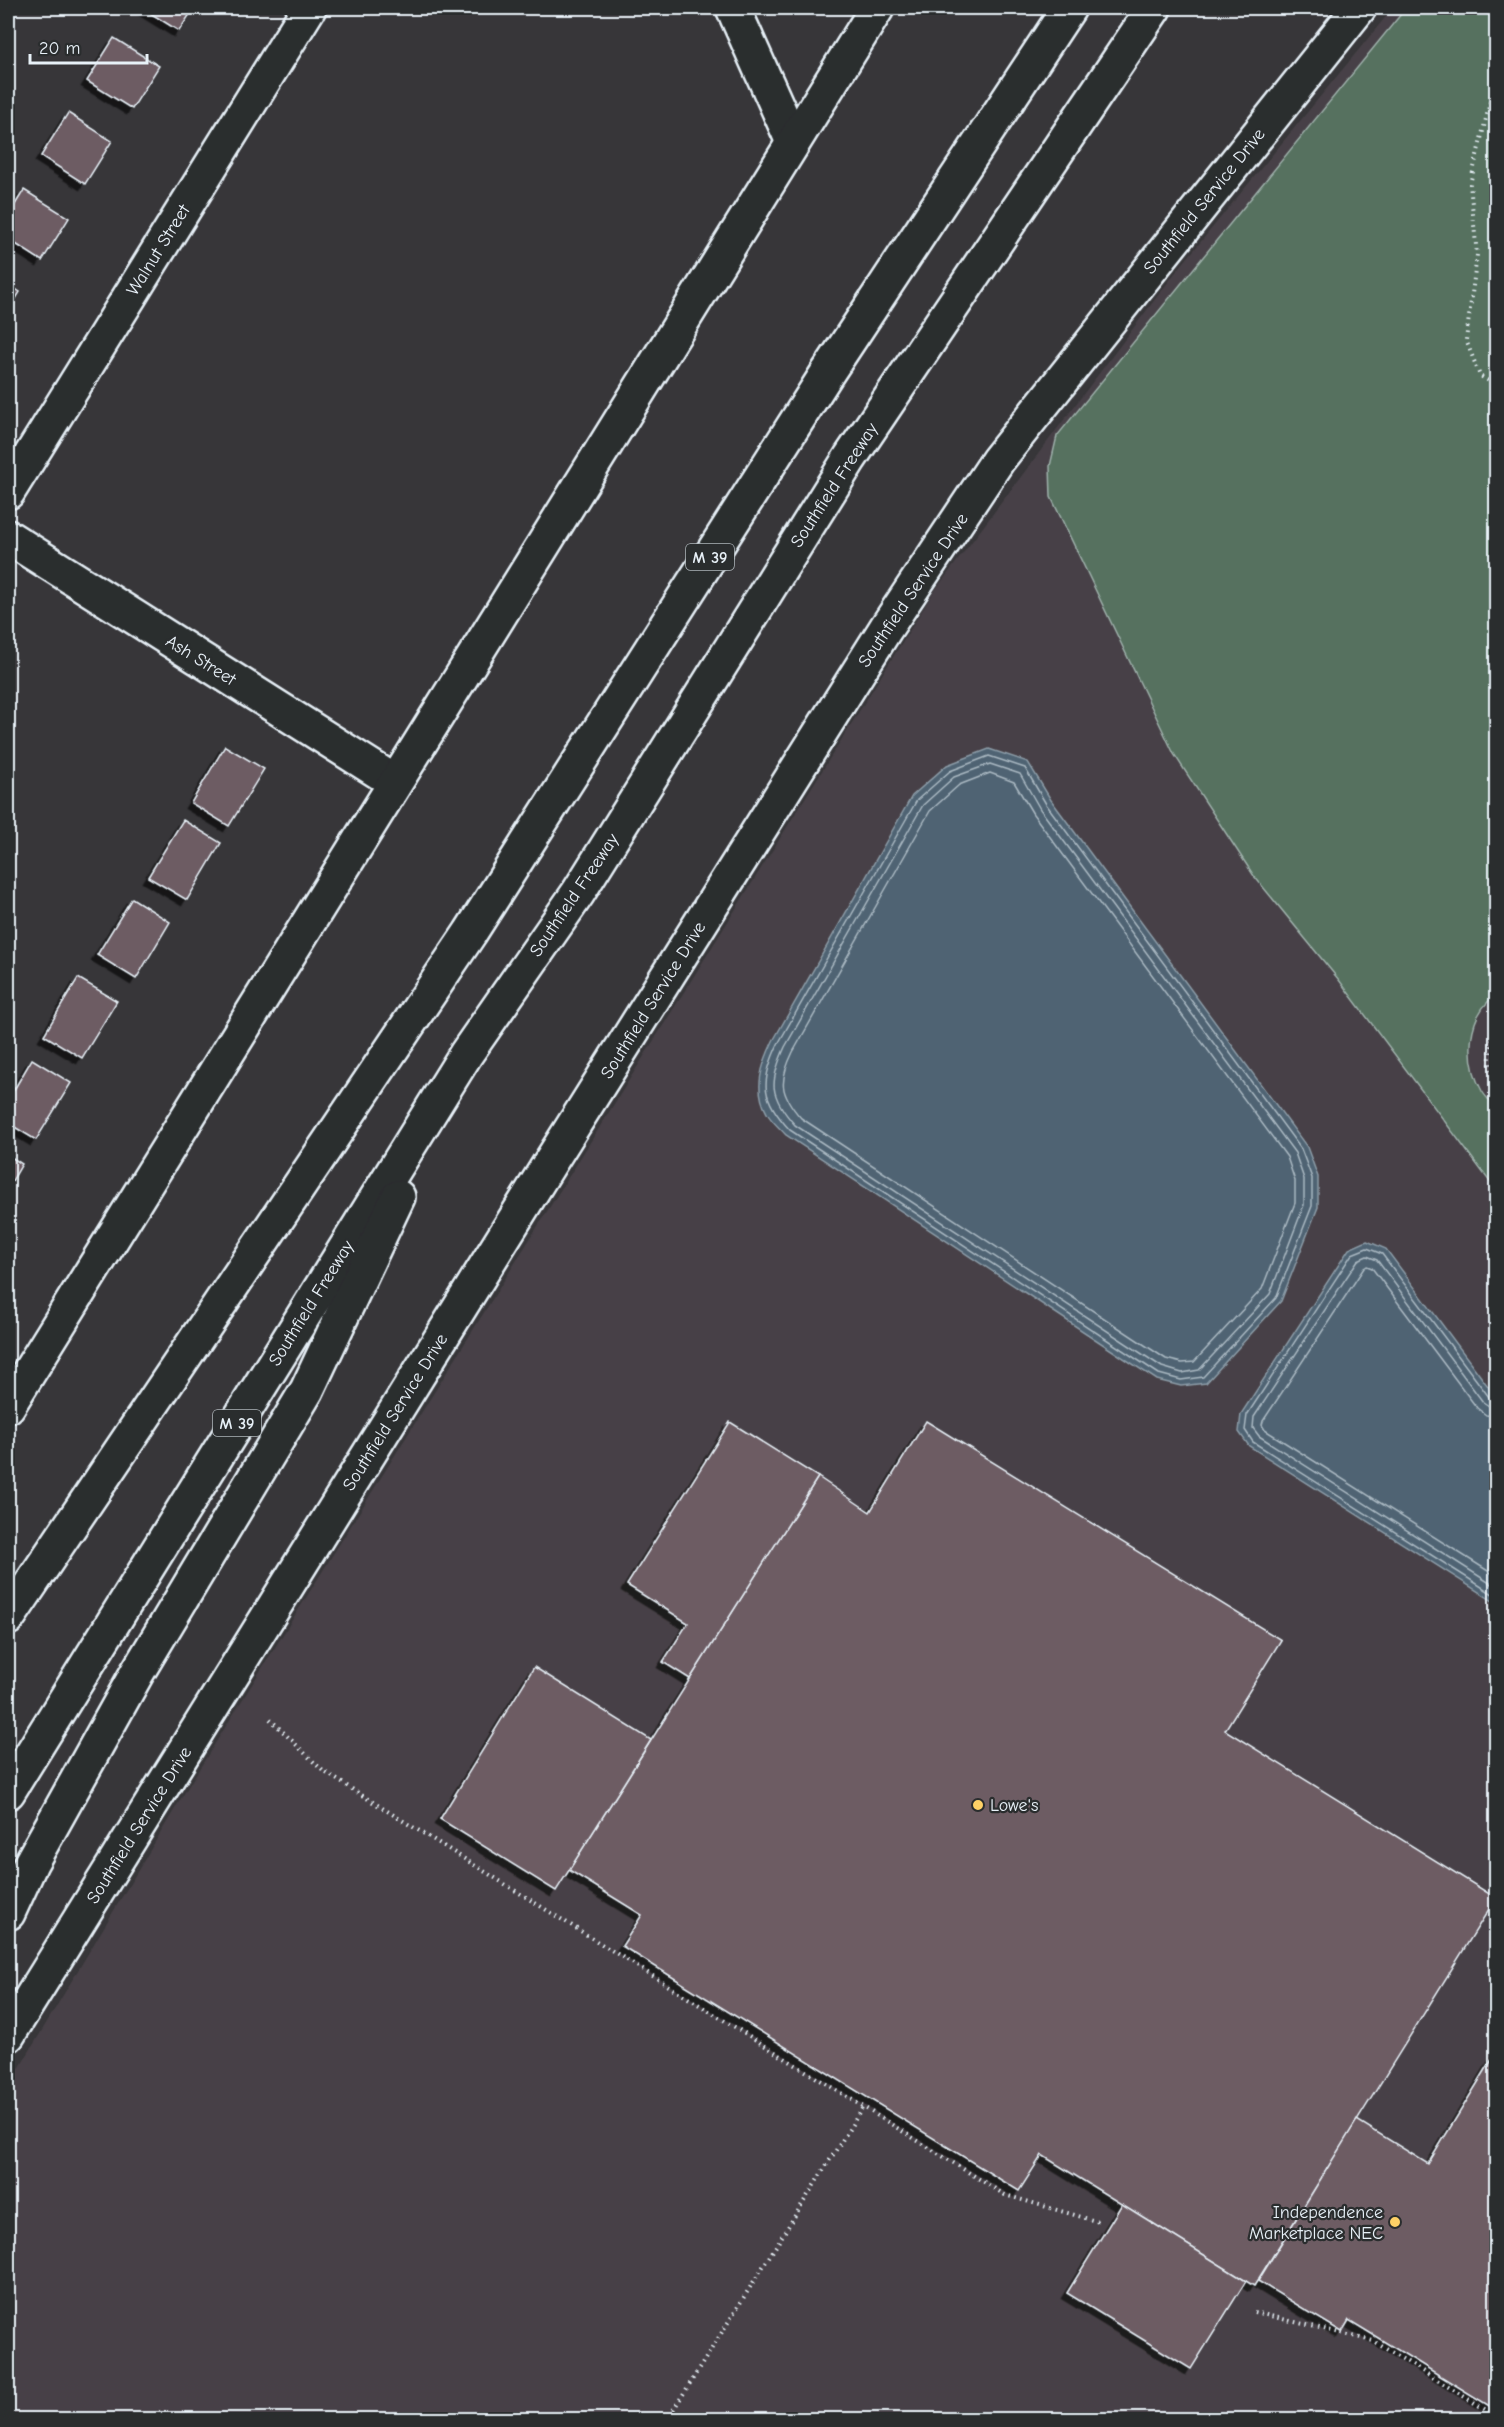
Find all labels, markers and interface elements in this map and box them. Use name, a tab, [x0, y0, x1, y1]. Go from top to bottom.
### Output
scale bar	[30, 27, 147, 65]
text: 20 m	[39, 38, 80, 59]
street label: Southfield Service Drive	[1139, 124, 1270, 278]
street label: Walnut Street	[122, 200, 195, 300]
street label: Southfield Freeway	[786, 418, 883, 551]
street label: Southfield Service Drive	[854, 509, 973, 671]
road number: M 39	[686, 544, 734, 570]
street label: Ash Street	[162, 631, 240, 691]
street label: Southfield Freeway	[525, 829, 624, 961]
street label: Southfield Service Drive	[596, 918, 710, 1083]
street label: Southfield Freeway	[264, 1236, 359, 1370]
street label: Southfield Service Drive	[338, 1330, 452, 1495]
road number: M 39	[213, 1410, 261, 1436]
street label: Southfield Service Drive	[82, 1743, 196, 1908]
place label: Lowe's	[990, 1795, 1039, 1816]
marker: Lowe's	[971, 1798, 985, 1812]
place label: Independence Marketplace NEC	[1249, 2202, 1383, 2244]
marker: Independence Marketplace NEC	[1388, 2215, 1402, 2229]

